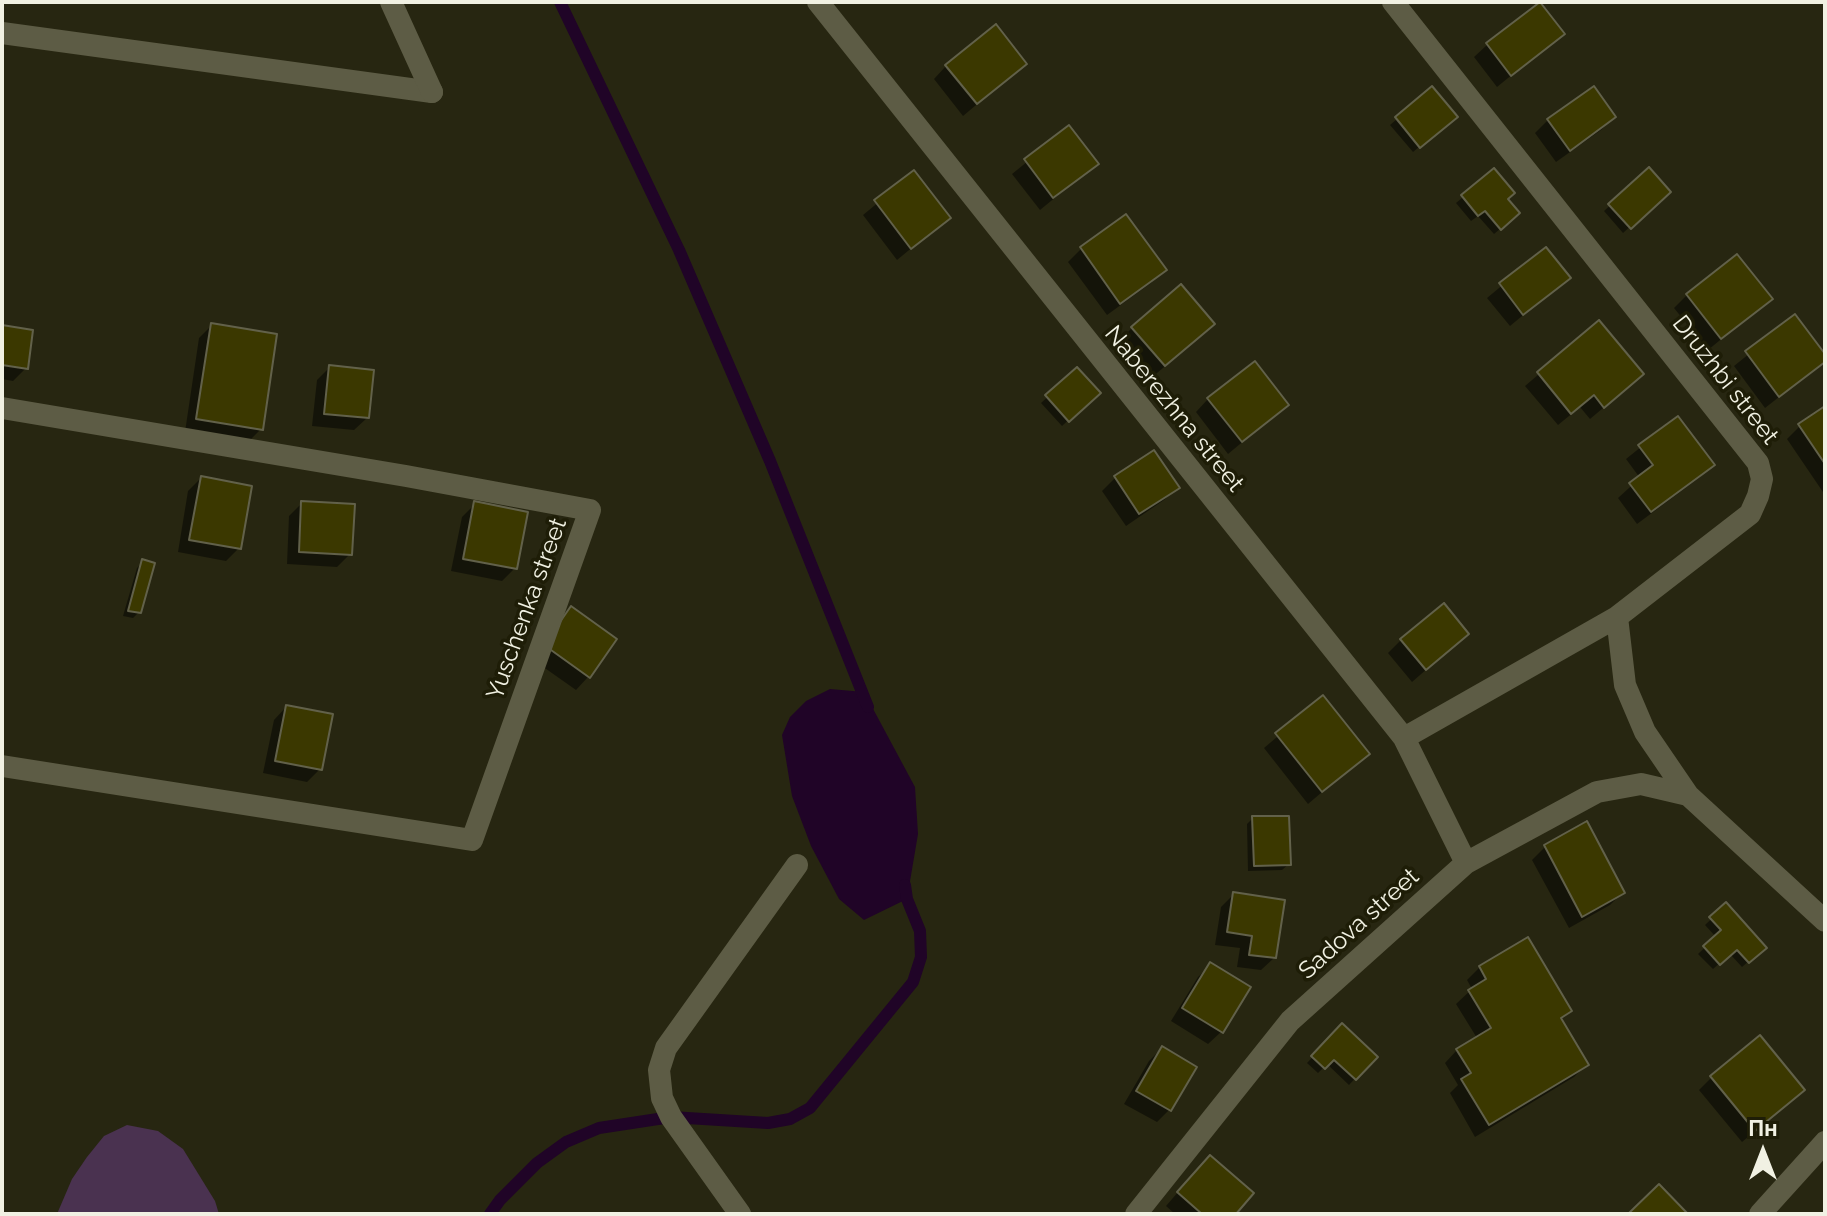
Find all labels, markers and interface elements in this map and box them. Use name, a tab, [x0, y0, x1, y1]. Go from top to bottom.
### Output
street label: Druzhbi street	[1666, 310, 1784, 450]
street label: Naberezhna street	[1098, 320, 1250, 498]
street label: Yuschenka street	[481, 514, 573, 704]
street label: Sadova street	[1293, 862, 1425, 986]
north arrow	[1723, 1112, 1803, 1192]
text: Пн	[1748, 1115, 1778, 1141]

